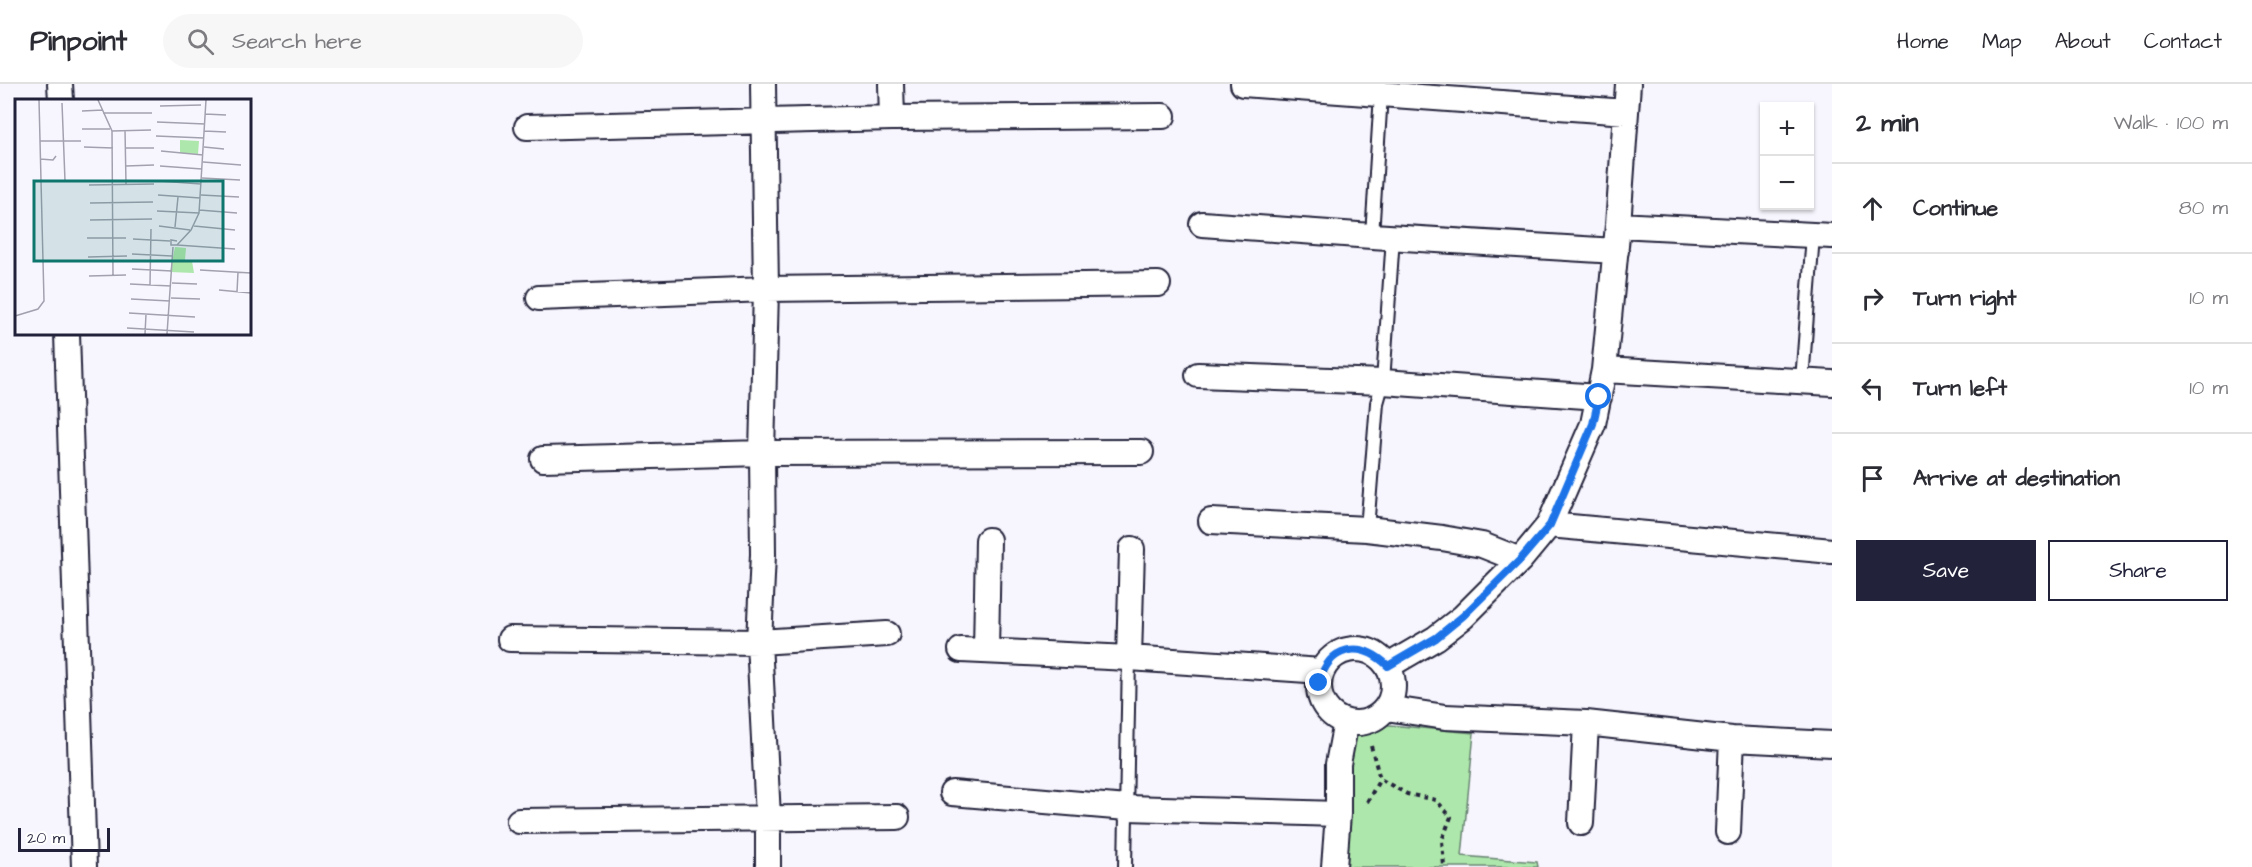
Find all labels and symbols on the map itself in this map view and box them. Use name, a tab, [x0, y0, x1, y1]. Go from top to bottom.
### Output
inset map	[15, 99, 250, 334]
route start	[1585, 383, 1611, 409]
route end	[1305, 669, 1331, 695]
scale bar	[18, 825, 110, 852]

